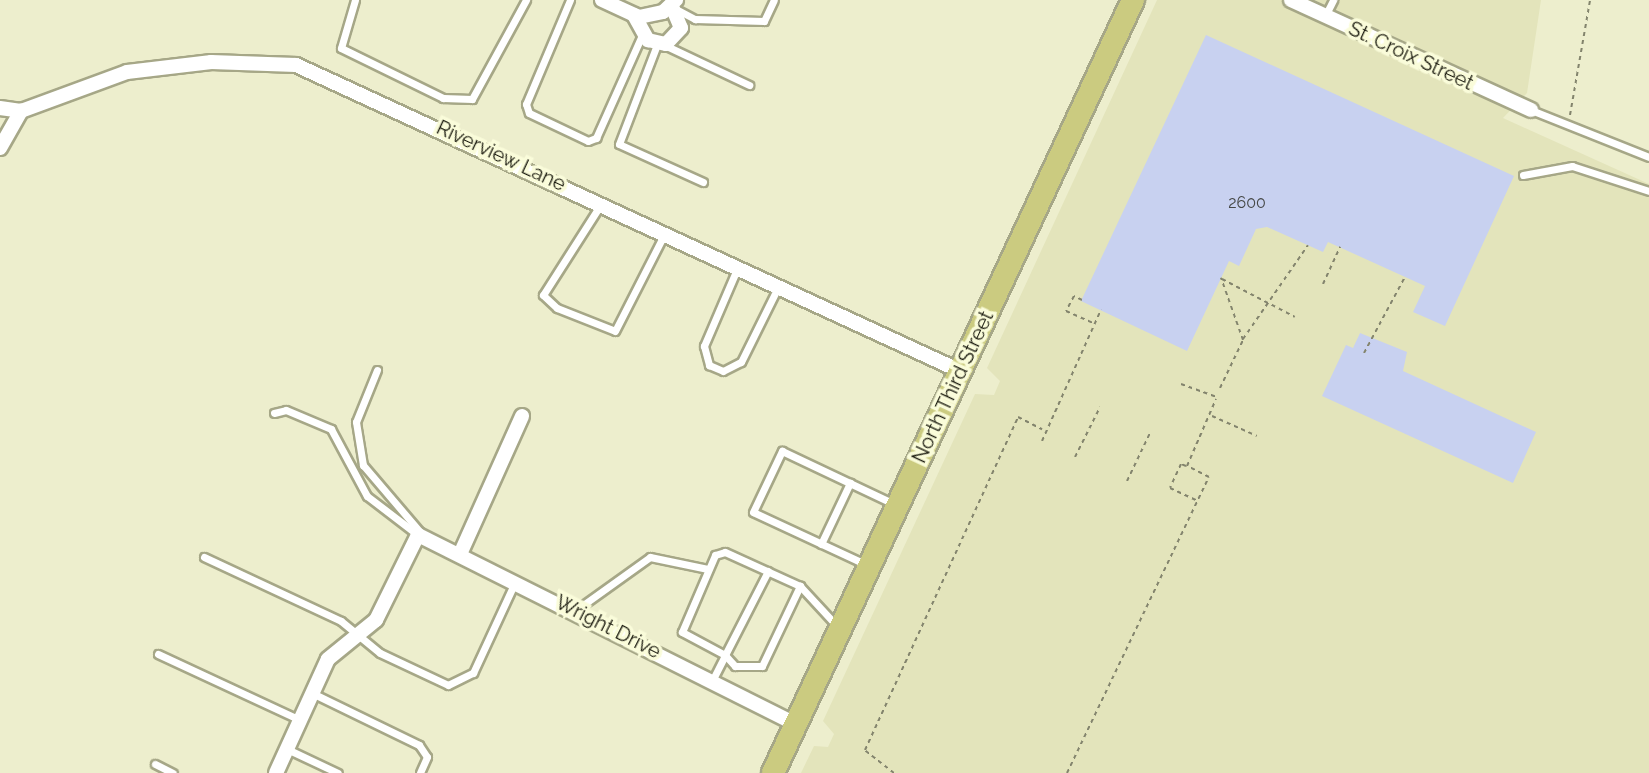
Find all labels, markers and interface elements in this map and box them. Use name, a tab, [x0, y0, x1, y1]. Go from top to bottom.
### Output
street label: St. Croix Street	[1345, 17, 1477, 95]
street label: Riverview Lane	[432, 116, 570, 196]
house number: 2600	[1228, 193, 1266, 213]
street label: North Third Street	[907, 307, 999, 467]
street label: Wright Drive	[551, 590, 665, 664]

